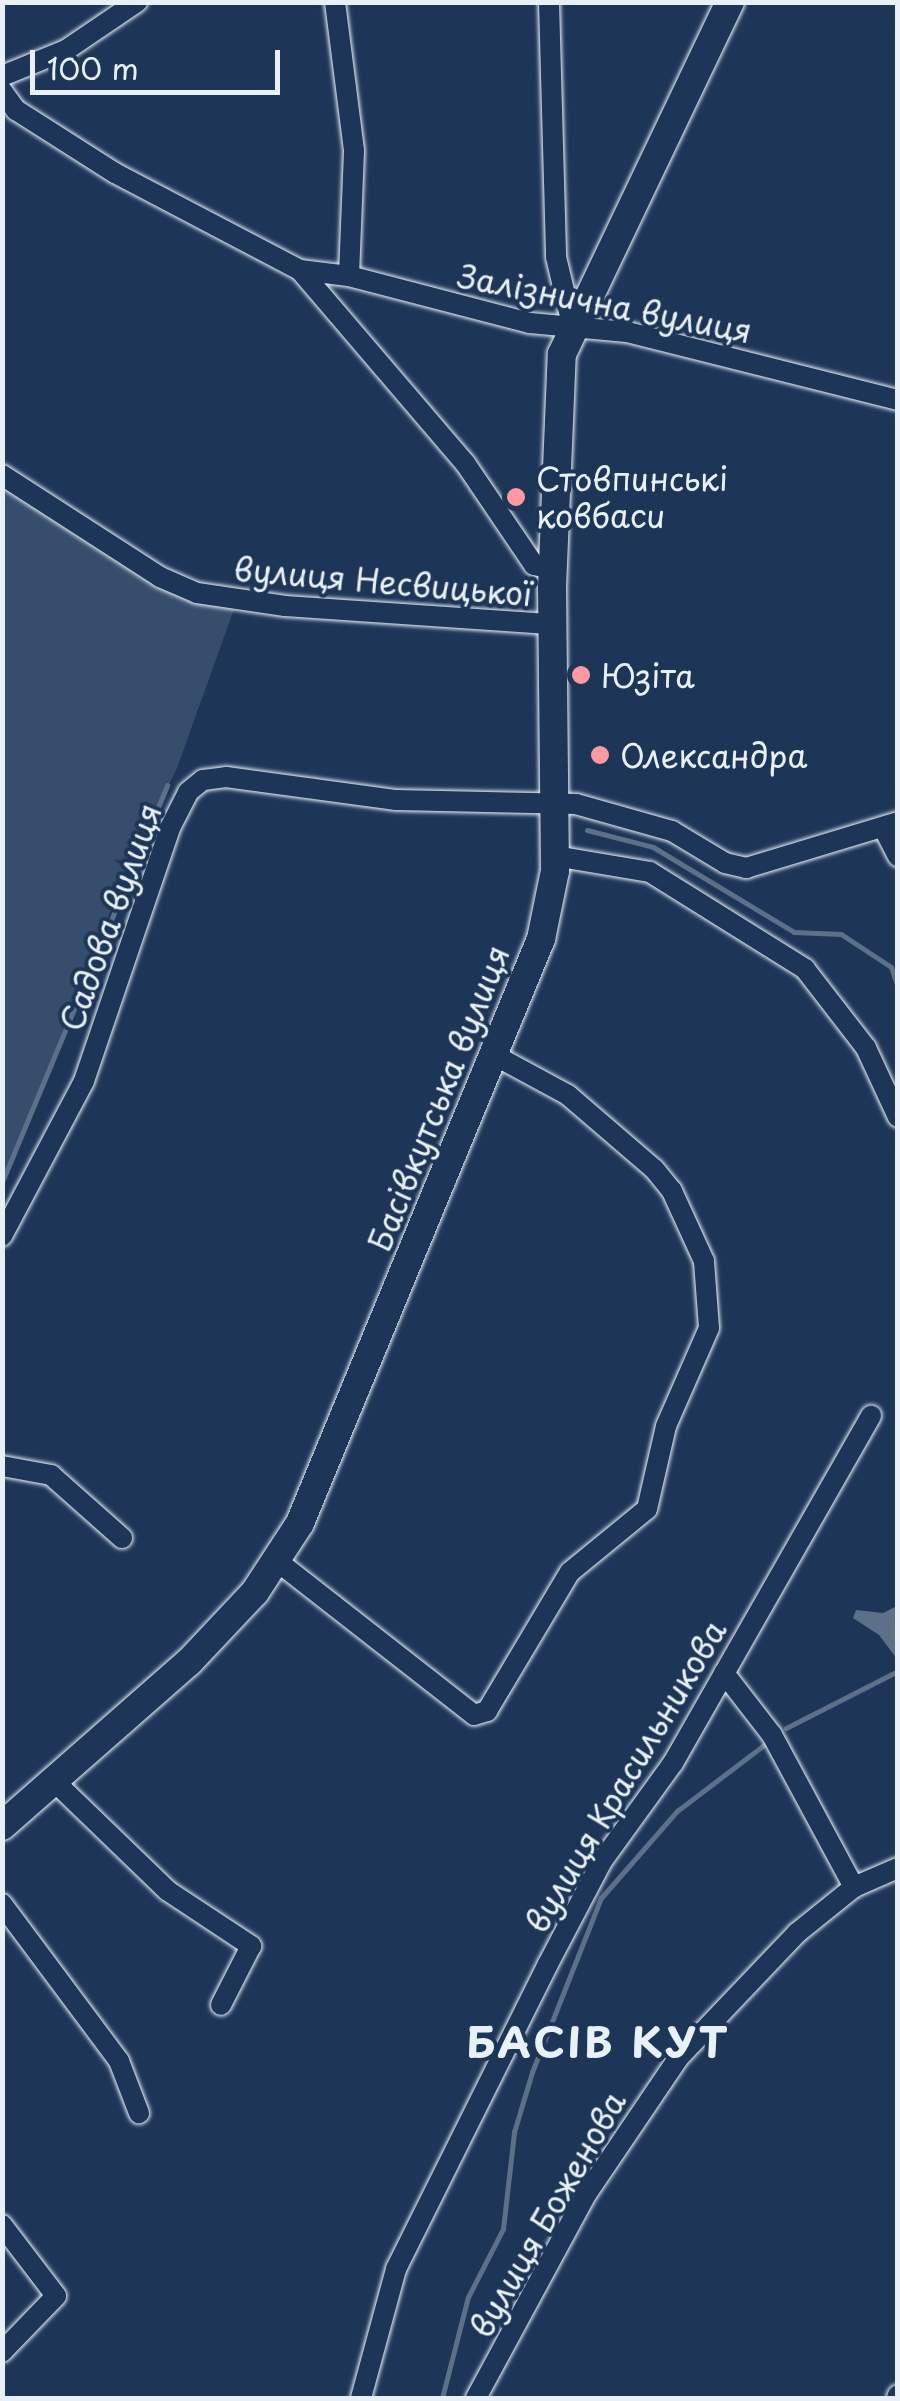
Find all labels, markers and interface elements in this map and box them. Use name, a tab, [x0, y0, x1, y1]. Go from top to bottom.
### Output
scale bar	[35, 30, 285, 92]
text: 100 m	[47, 45, 139, 90]
street label: Залізнична вулиця	[454, 255, 756, 351]
place label: Стовпинські ковбаси	[536, 460, 728, 535]
marker: Стовпинські ковбаси	[505, 486, 527, 508]
street label: вулиця Несвицької	[232, 549, 534, 613]
place label: Юзіта	[601, 656, 695, 694]
marker: Юзіта	[570, 664, 592, 686]
place label: Олександра	[620, 736, 807, 774]
marker: Олександра	[589, 744, 611, 766]
street label: Садова вулиця	[51, 798, 169, 1036]
street label: Басівкутська вулиця	[359, 939, 517, 1257]
street label: вулиця Красильникова	[516, 1613, 734, 1939]
district label: БАСІВ КУТ	[467, 2016, 729, 2066]
street label: вулиця Боженова	[461, 2084, 633, 2344]

